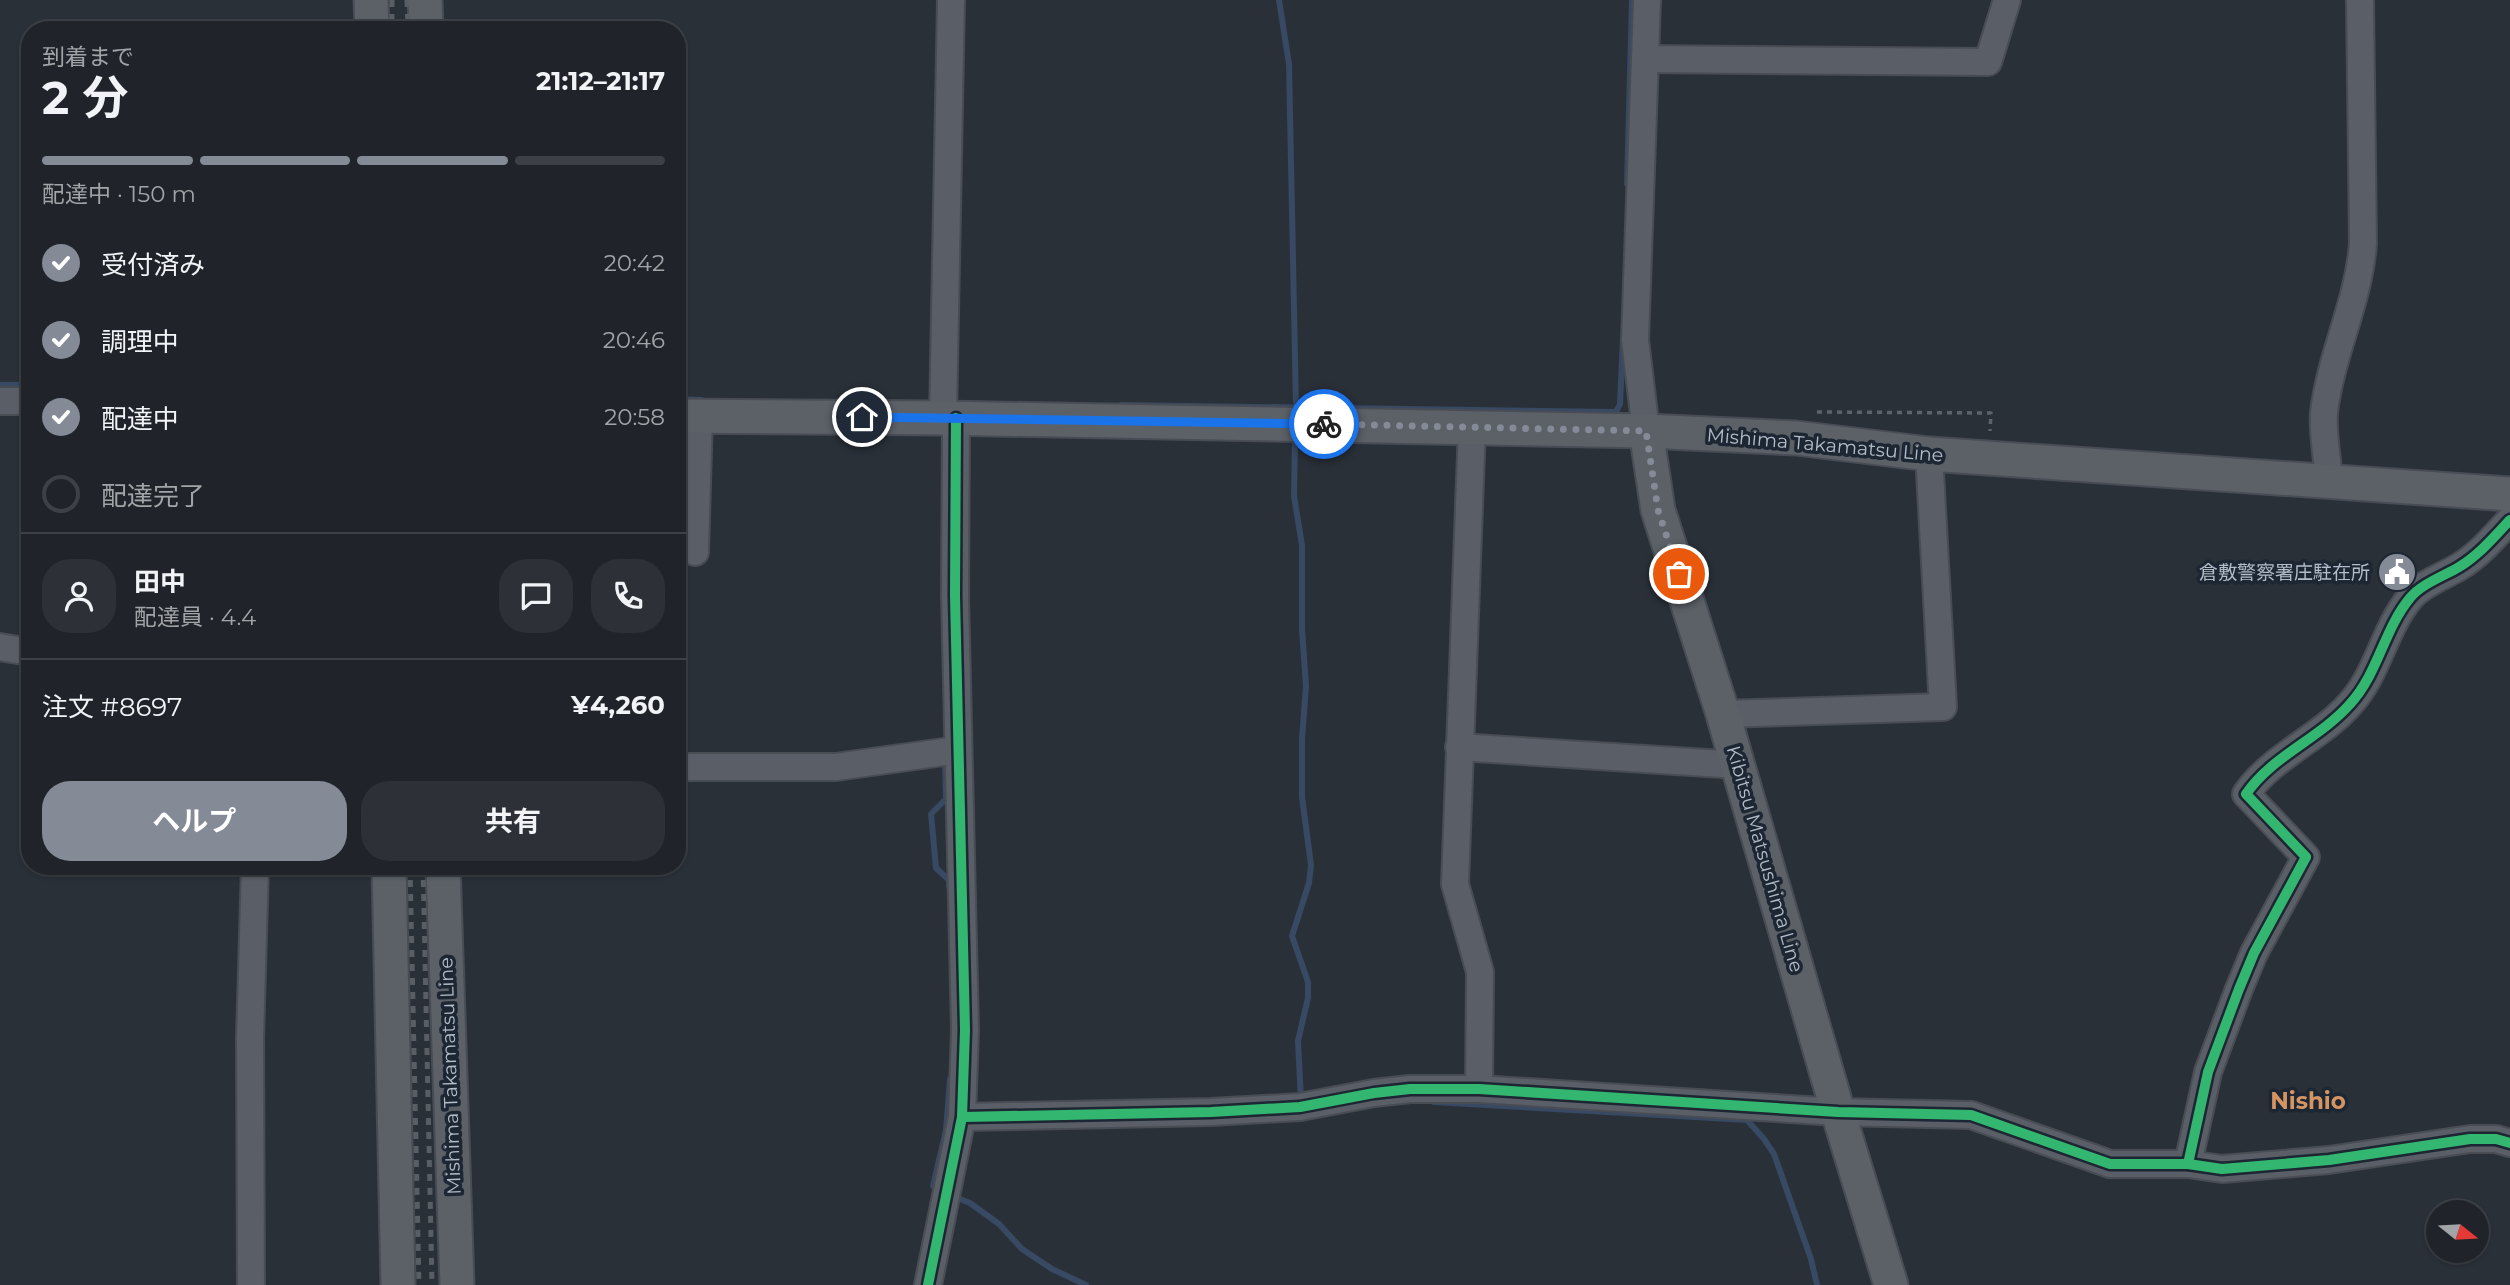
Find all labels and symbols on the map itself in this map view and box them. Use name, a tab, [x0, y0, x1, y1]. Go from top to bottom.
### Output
pin	[832, 387, 892, 447]
courier	[1289, 389, 1359, 459]
street label: Mishima Takamatsu Line	[1706, 423, 1944, 467]
pin	[1649, 544, 1709, 604]
public building icon: 倉敷警察署庄駐在所	[2376, 551, 2418, 593]
place label: 倉敷警察署庄駐在所	[2199, 561, 2370, 584]
street label: Kibitsu Matsushima Line	[1722, 743, 1808, 975]
street label: Mishima Takamatsu Line	[434, 957, 466, 1195]
district label: Nishio	[2270, 1087, 2346, 1115]
north arrow	[2426, 1200, 2488, 1264]

